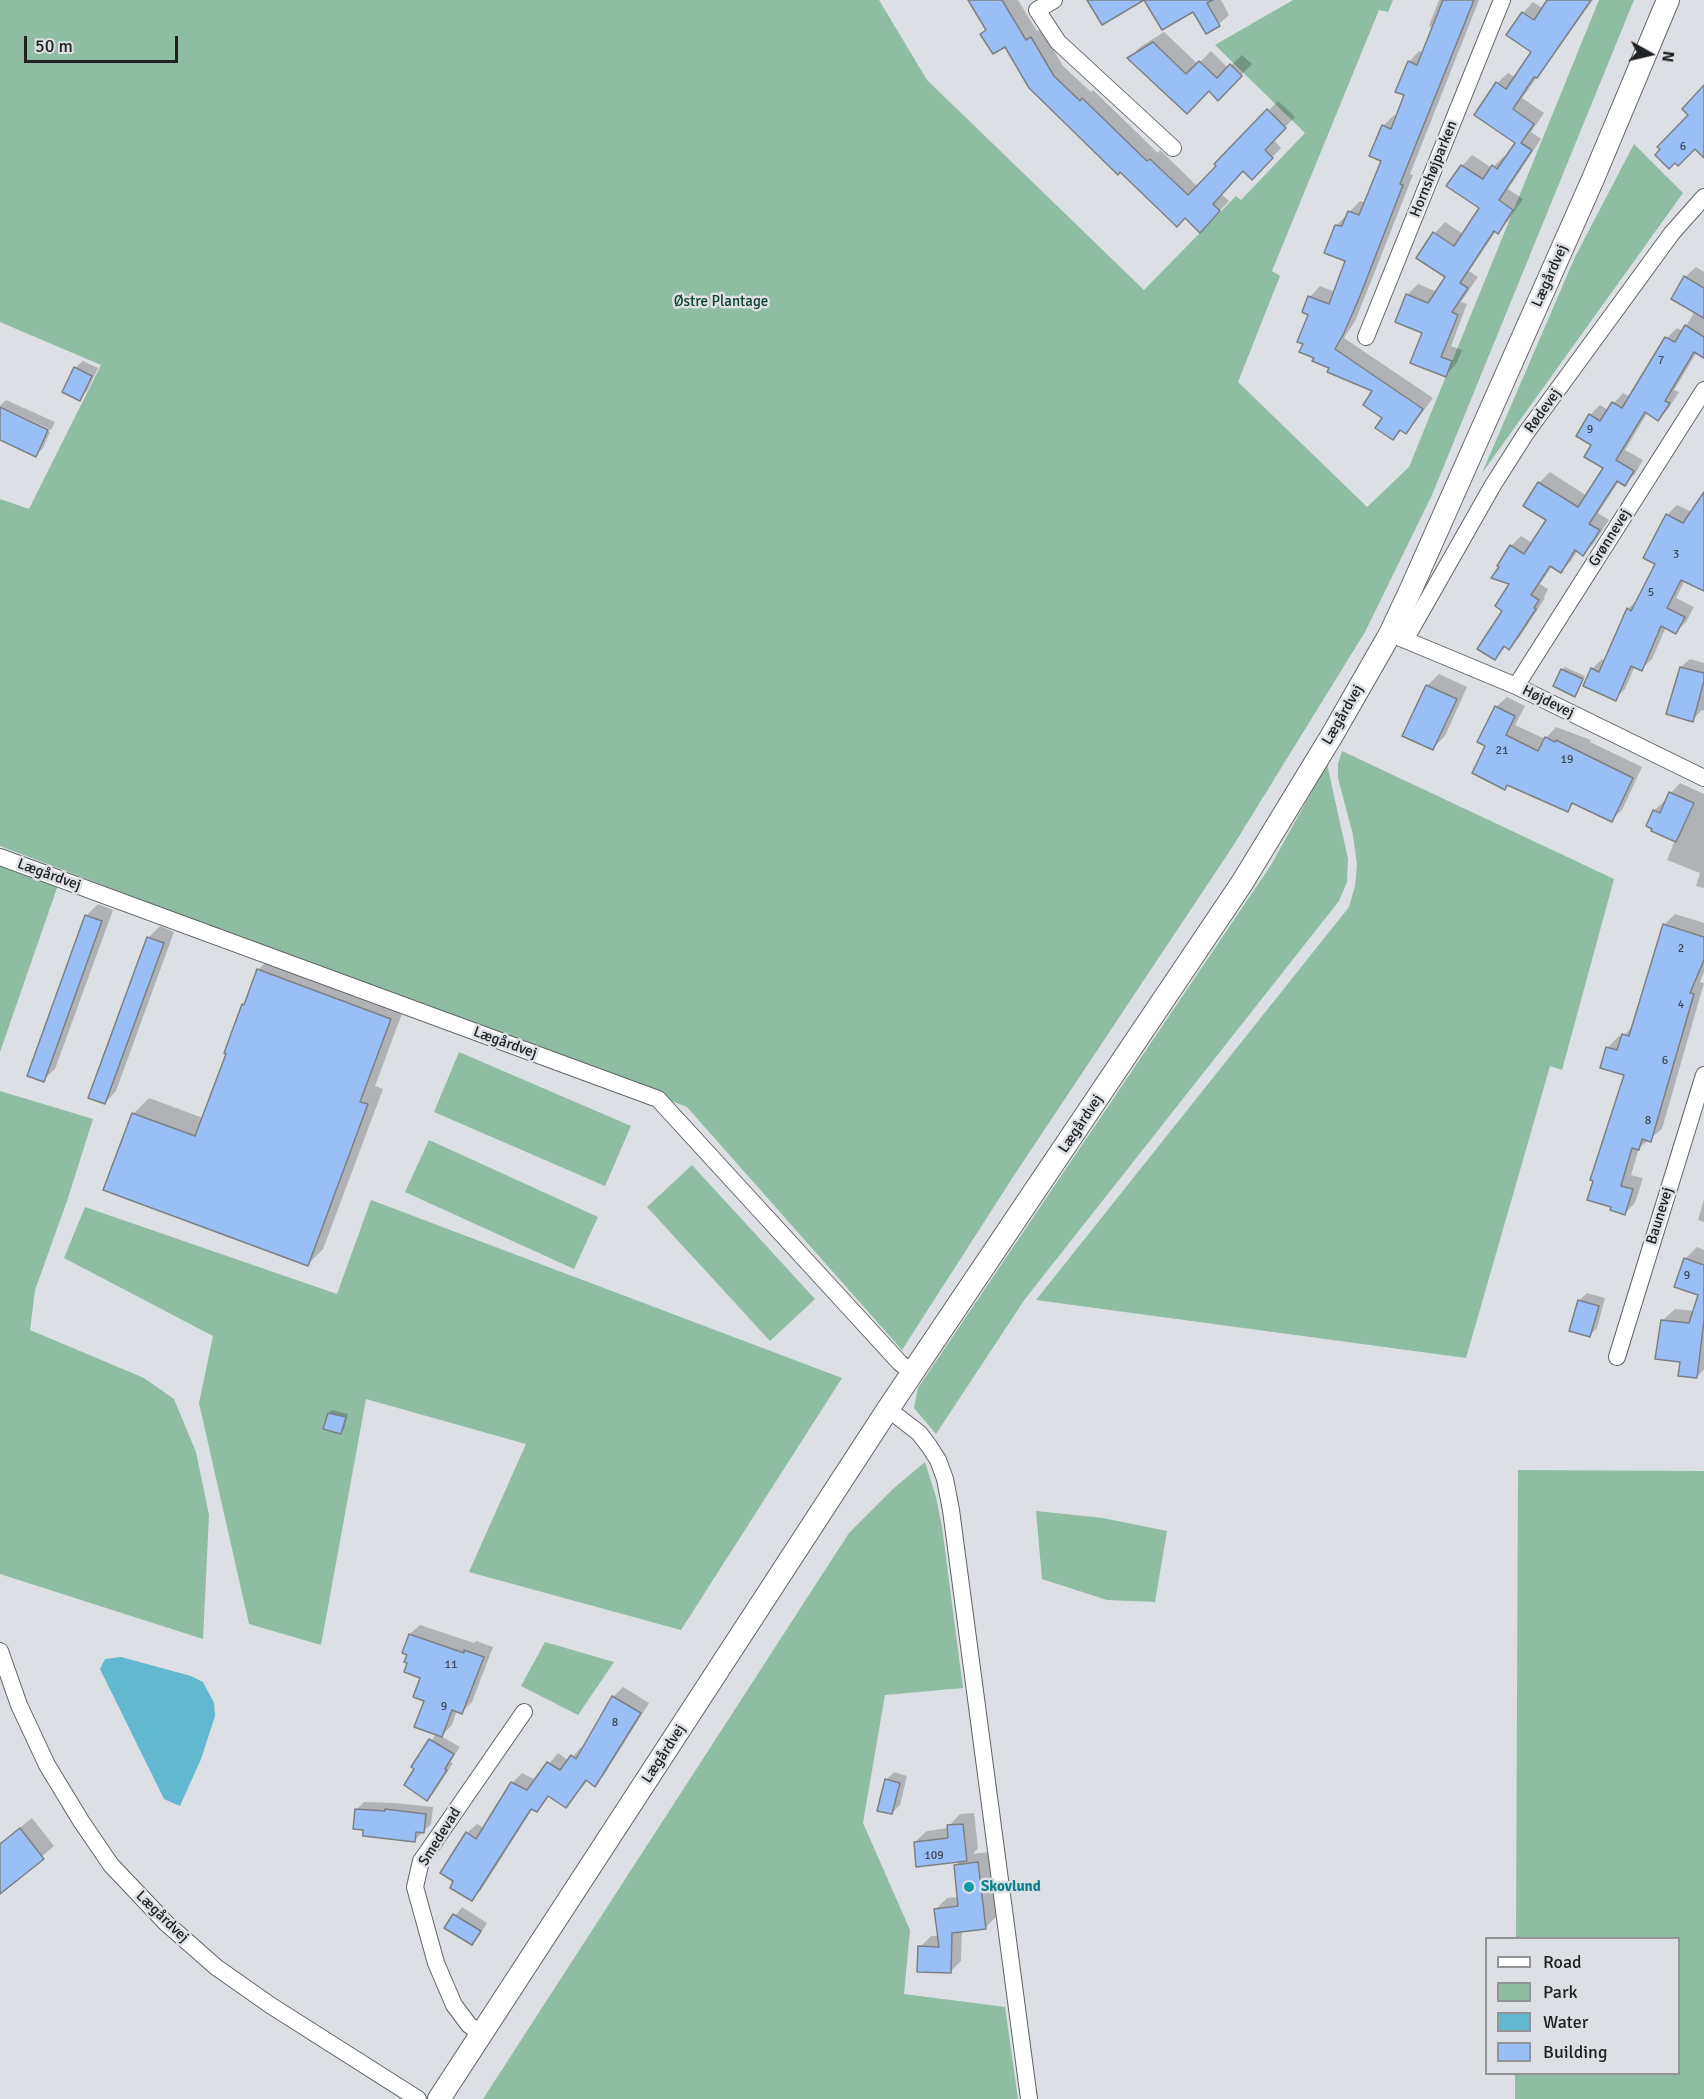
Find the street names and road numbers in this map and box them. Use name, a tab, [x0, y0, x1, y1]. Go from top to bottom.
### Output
street label: Hornshøjparken	[1406, 118, 1462, 220]
street label: Lægårdvej	[1528, 242, 1572, 310]
street label: Rødevej	[1521, 385, 1565, 437]
street label: Grønnevej	[1585, 506, 1635, 570]
street label: Lægårdvej	[1319, 682, 1367, 748]
street label: Højdevej	[1519, 682, 1577, 722]
street label: Lægårdvej	[15, 855, 83, 895]
street label: Lægårdvej	[471, 1023, 539, 1063]
street label: Lægårdvej	[1055, 1091, 1107, 1157]
street label: Baunevej	[1643, 1185, 1677, 1247]
street label: Lægårdvej	[638, 1721, 690, 1787]
street label: Smedevad	[415, 1805, 465, 1869]
street label: Lægårdvej	[132, 1887, 192, 1947]

